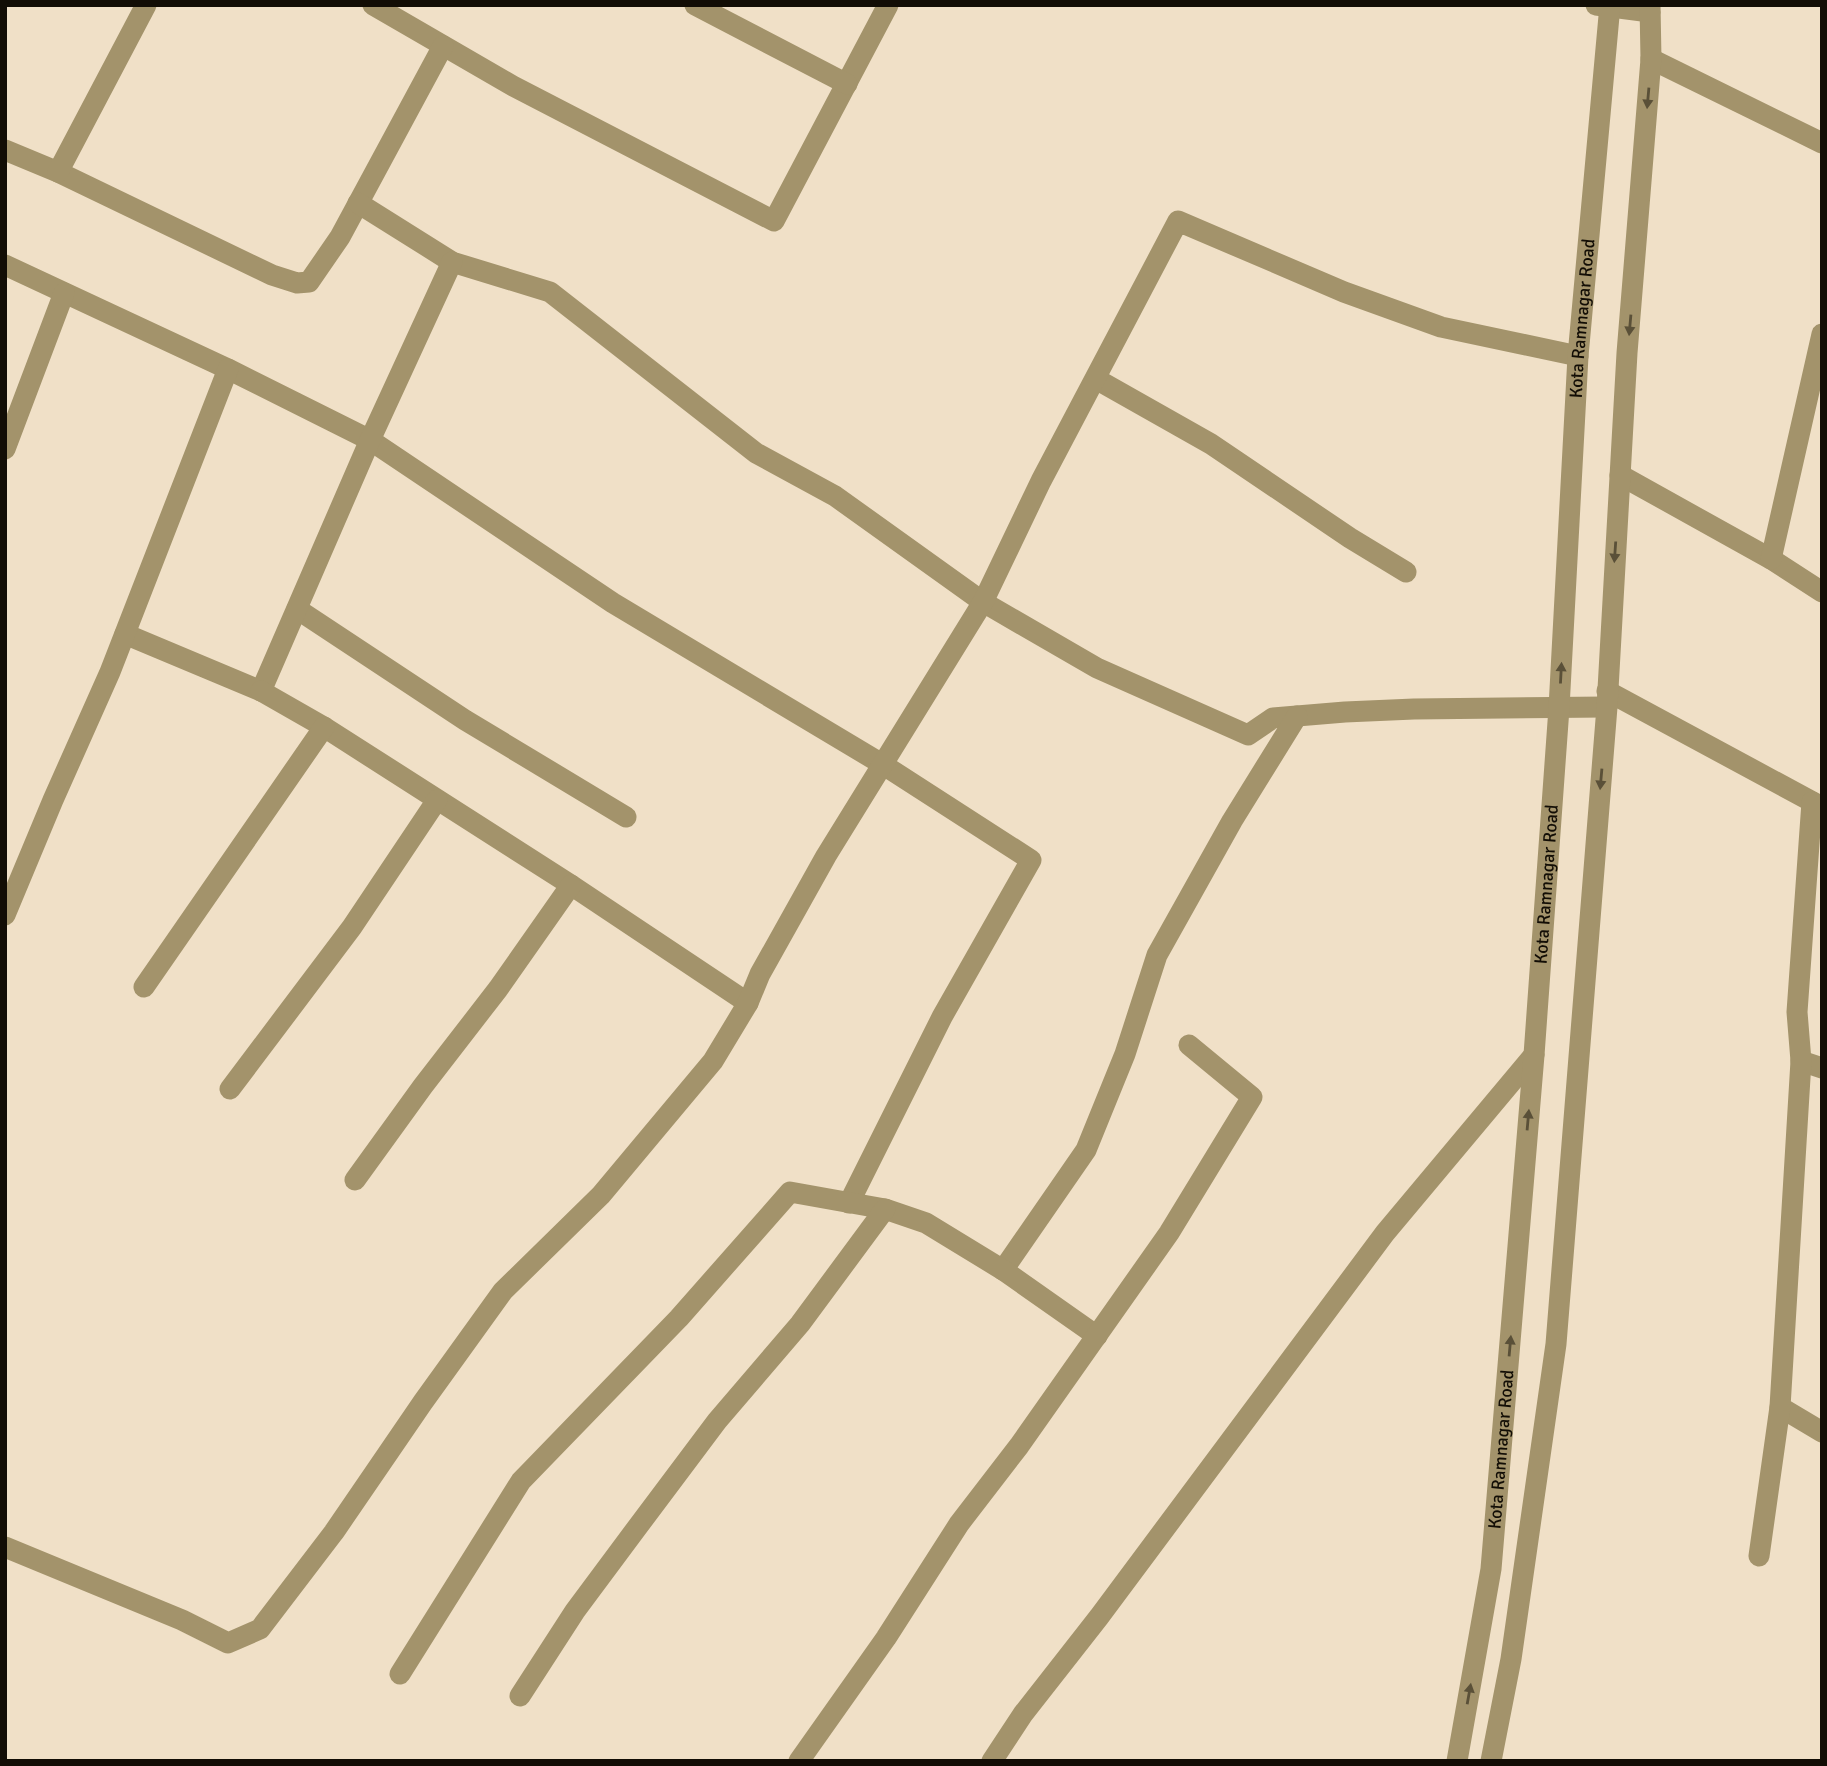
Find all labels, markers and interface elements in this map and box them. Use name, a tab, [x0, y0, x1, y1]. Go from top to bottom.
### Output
one-way arrow	[1642, 87, 1653, 109]
street label: Kota Ramnagar Road	[1565, 238, 1600, 399]
one-way arrow	[1624, 314, 1635, 336]
one-way arrow	[1609, 541, 1620, 563]
one-way arrow	[1556, 662, 1567, 684]
one-way arrow	[1595, 768, 1606, 790]
street label: Kota Ramnagar Road	[1530, 804, 1563, 965]
one-way arrow	[1523, 1108, 1534, 1130]
one-way arrow	[1505, 1335, 1516, 1357]
street label: Kota Ramnagar Road	[1483, 1369, 1519, 1530]
one-way arrow	[1464, 1683, 1475, 1705]

